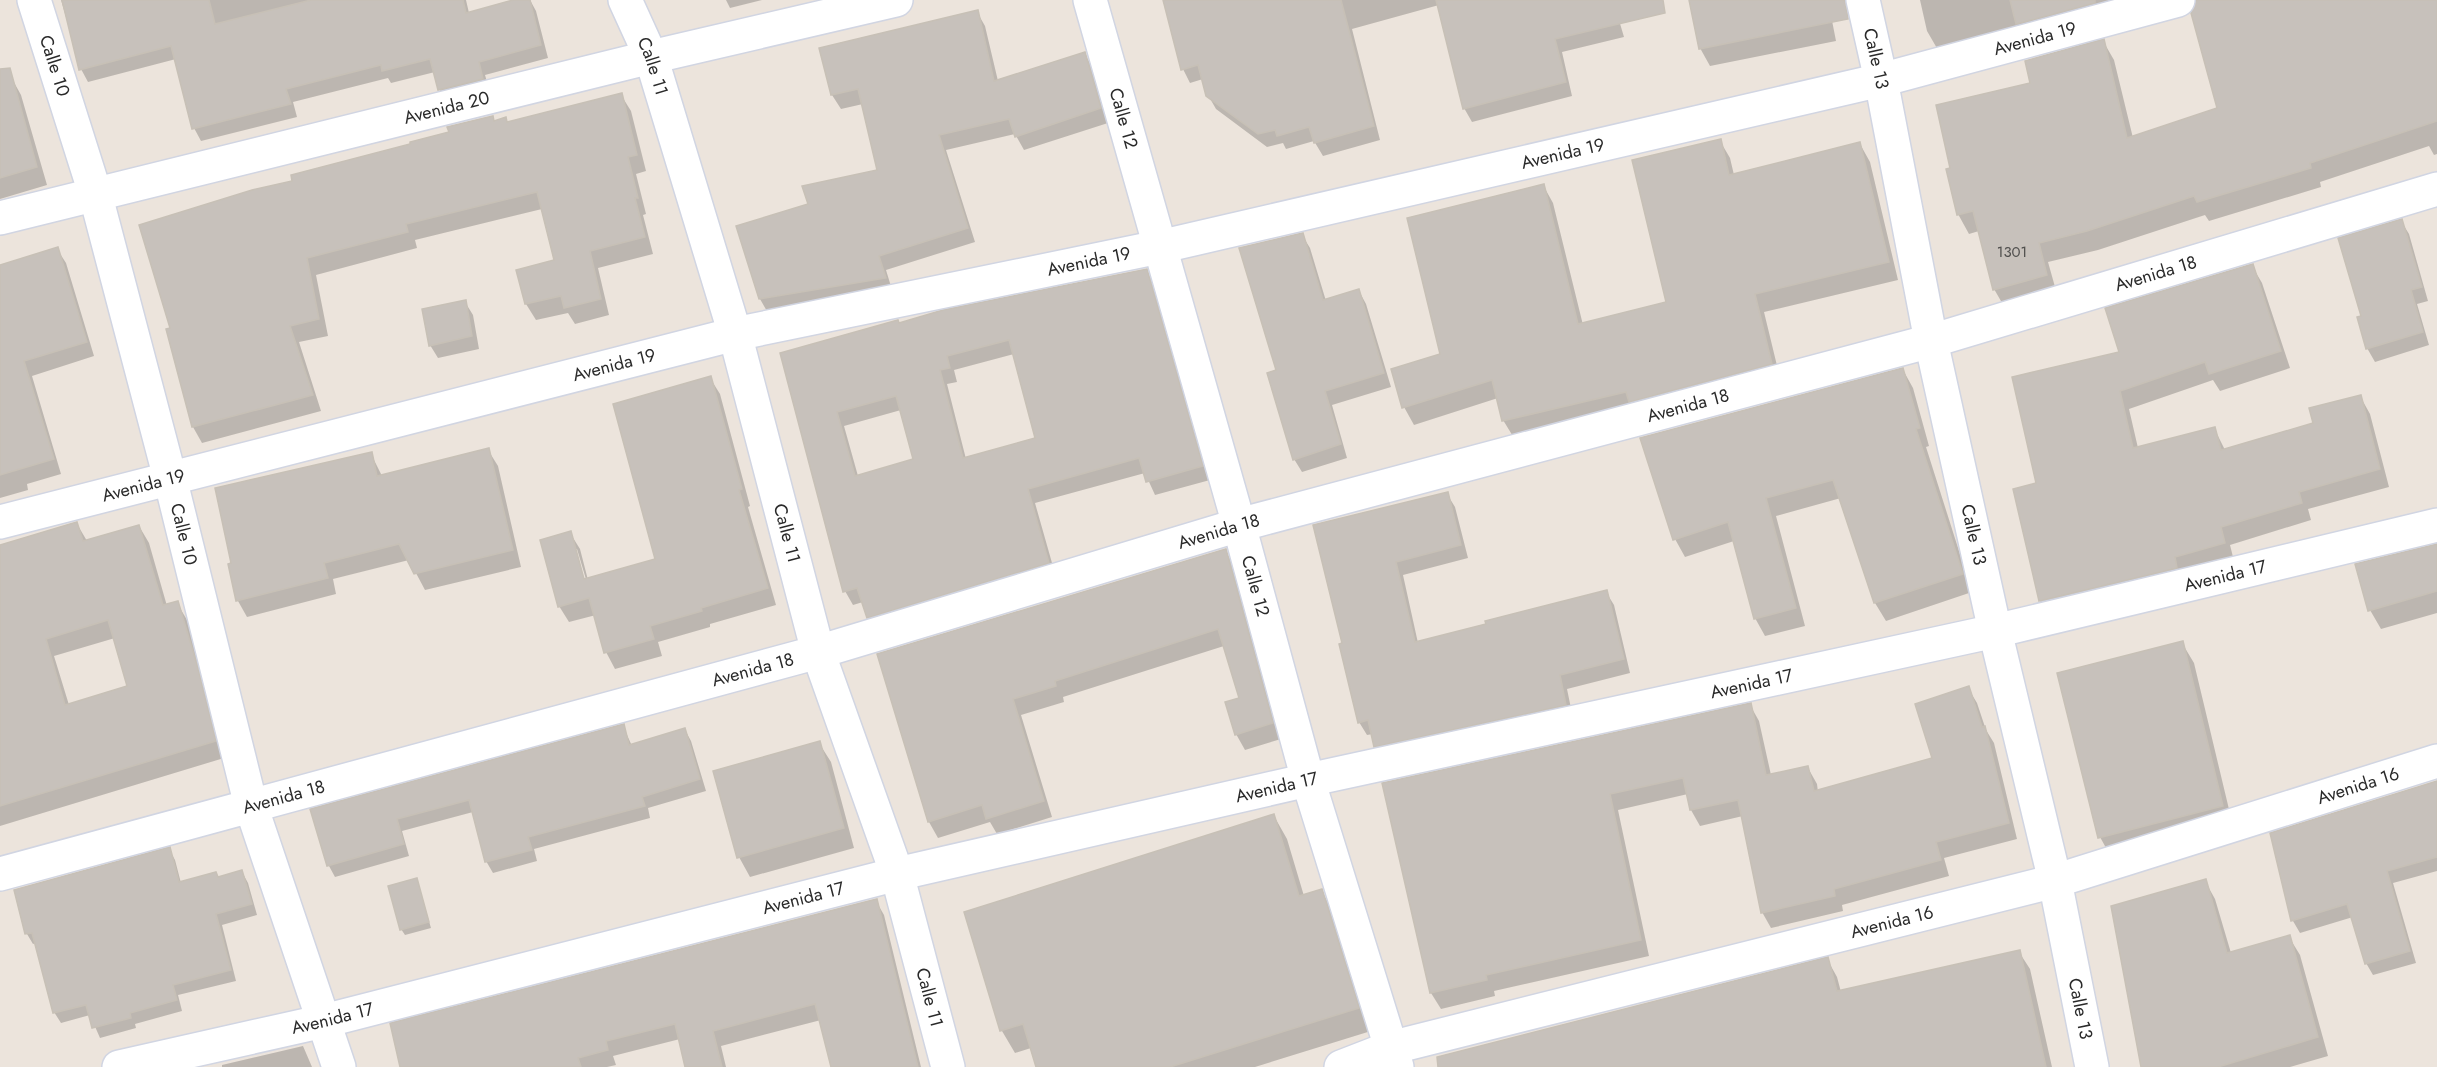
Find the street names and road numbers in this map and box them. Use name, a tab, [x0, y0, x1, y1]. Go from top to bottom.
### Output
street label: Avenida 19	[1991, 15, 2079, 62]
street label: Calle 13	[1857, 25, 1895, 91]
street label: Calle 10	[33, 32, 77, 100]
street label: Calle 11	[631, 33, 675, 99]
street label: Avenida 20	[401, 84, 492, 131]
street label: Calle 12	[1103, 85, 1145, 152]
street label: Avenida 19	[1519, 131, 1607, 176]
street label: Avenida 19	[1045, 240, 1133, 283]
street label: Avenida 18	[2112, 249, 2200, 298]
street label: Avenida 19	[570, 342, 659, 388]
street label: Avenida 18	[1644, 382, 1732, 429]
street label: Avenida 19	[99, 462, 188, 508]
street label: Calle 10	[164, 501, 204, 568]
street label: Calle 11	[767, 501, 807, 566]
street label: Calle 13	[1954, 502, 1993, 568]
street label: Avenida 18	[1174, 507, 1262, 556]
street label: Calle 12	[1235, 553, 1276, 620]
street label: Avenida 17	[2181, 553, 2270, 598]
street label: Avenida 18	[709, 646, 797, 693]
street label: Avenida 17	[1708, 662, 1796, 705]
street label: Avenida 16	[2314, 761, 2403, 811]
street label: Avenida 17	[1233, 765, 1321, 809]
street label: Avenida 18	[240, 773, 328, 821]
street label: Avenida 17	[759, 875, 848, 921]
street label: Avenida 16	[1848, 899, 1936, 945]
street label: Calle 11	[909, 965, 950, 1030]
street label: Calle 13	[2062, 976, 2099, 1042]
street label: Avenida 17	[289, 996, 377, 1041]

